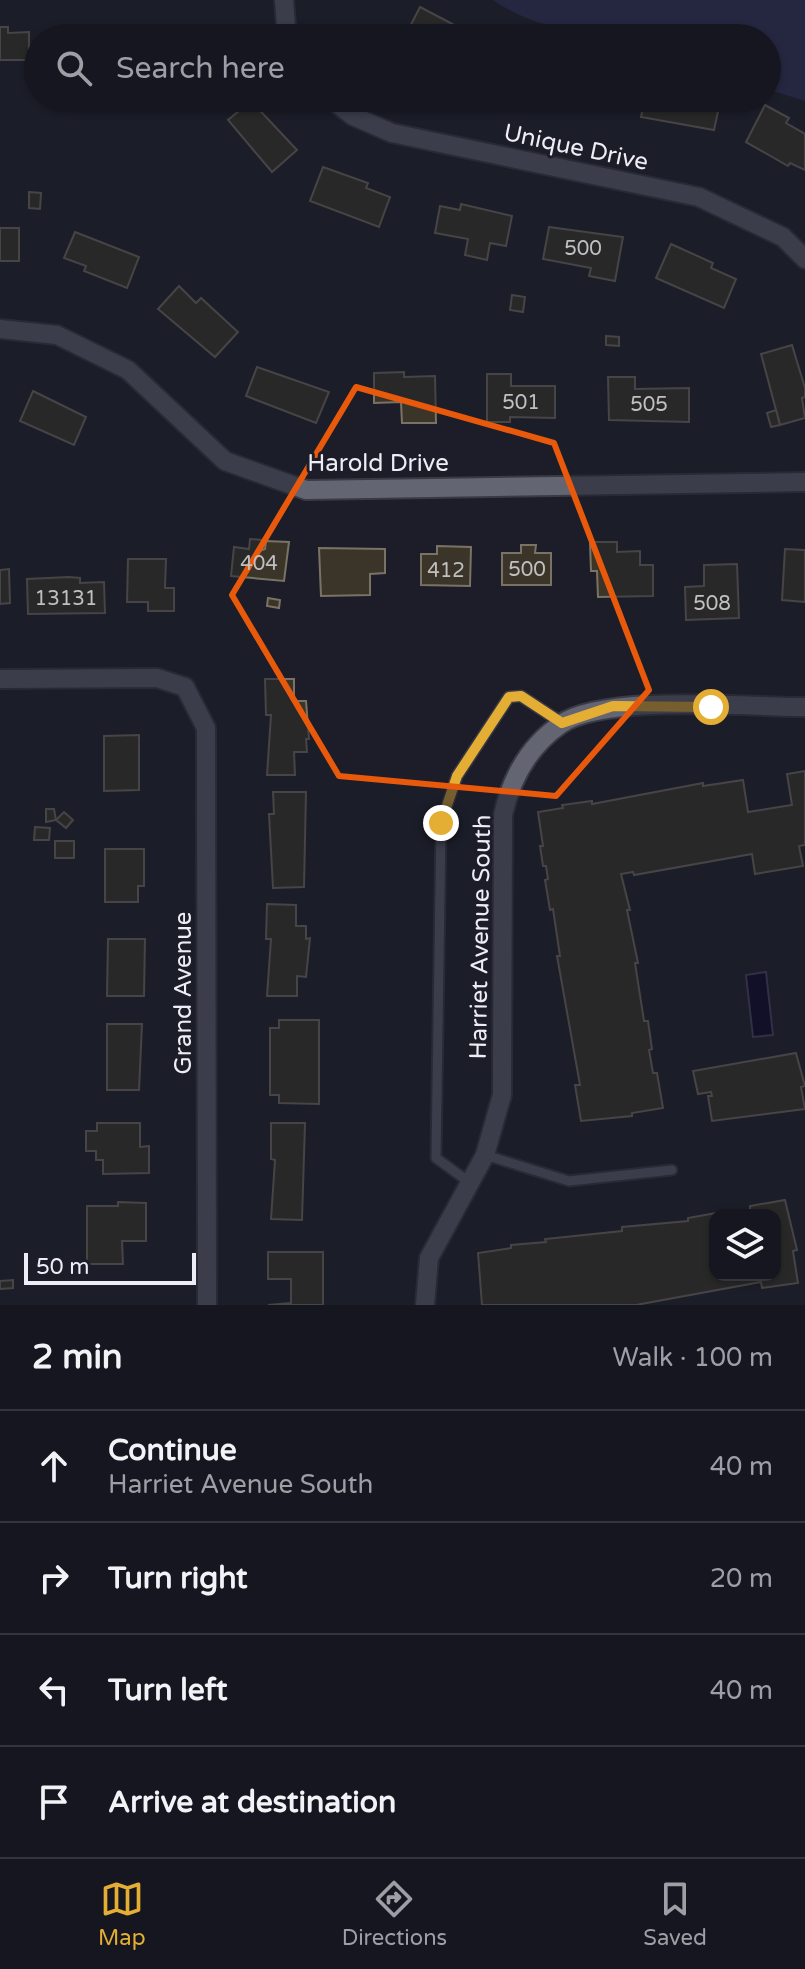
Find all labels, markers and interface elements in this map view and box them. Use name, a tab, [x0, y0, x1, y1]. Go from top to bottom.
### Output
search box	[24, 24, 781, 112]
icon: search	[52, 46, 96, 90]
text: Search here	[116, 50, 285, 87]
street label: Unique Drive	[501, 118, 651, 177]
house number: 500	[564, 237, 602, 261]
house number: 501	[502, 391, 540, 415]
house number: 505	[630, 393, 668, 417]
street label: Harold Drive	[307, 449, 449, 478]
house number: 404	[240, 552, 278, 576]
house number: 500	[508, 558, 546, 582]
house number: 412	[427, 559, 465, 583]
house number: 13131	[35, 587, 97, 611]
house number: 508	[693, 592, 731, 616]
route start	[693, 689, 729, 725]
route end	[423, 805, 459, 841]
street label: Harriet Avenue South	[464, 814, 497, 1060]
street label: Grand Avenue	[169, 912, 198, 1074]
map controls	[709, 1209, 781, 1281]
button: layers	[709, 1209, 781, 1281]
scale bar	[24, 1249, 196, 1285]
text: 50 m	[36, 1254, 90, 1280]
text: 2 min	[32, 1337, 123, 1378]
text: Walk · 100 m	[613, 1342, 773, 1373]
text: Continue	[108, 1432, 237, 1469]
icon: ahead	[32, 1444, 76, 1488]
text: 40 m	[710, 1451, 773, 1482]
text: Harriet Avenue South	[108, 1469, 373, 1500]
icon: right	[32, 1556, 76, 1600]
text: Turn right	[108, 1560, 248, 1597]
text: 20 m	[710, 1563, 773, 1594]
icon: left	[32, 1668, 76, 1712]
text: Turn left	[108, 1672, 227, 1709]
text: 40 m	[710, 1675, 773, 1706]
icon: arrive	[32, 1780, 76, 1824]
text: Arrive at destination	[108, 1784, 396, 1821]
tab: Map	[98, 1877, 146, 1951]
tab: Directions	[342, 1877, 447, 1951]
tab: Saved	[643, 1877, 707, 1951]

